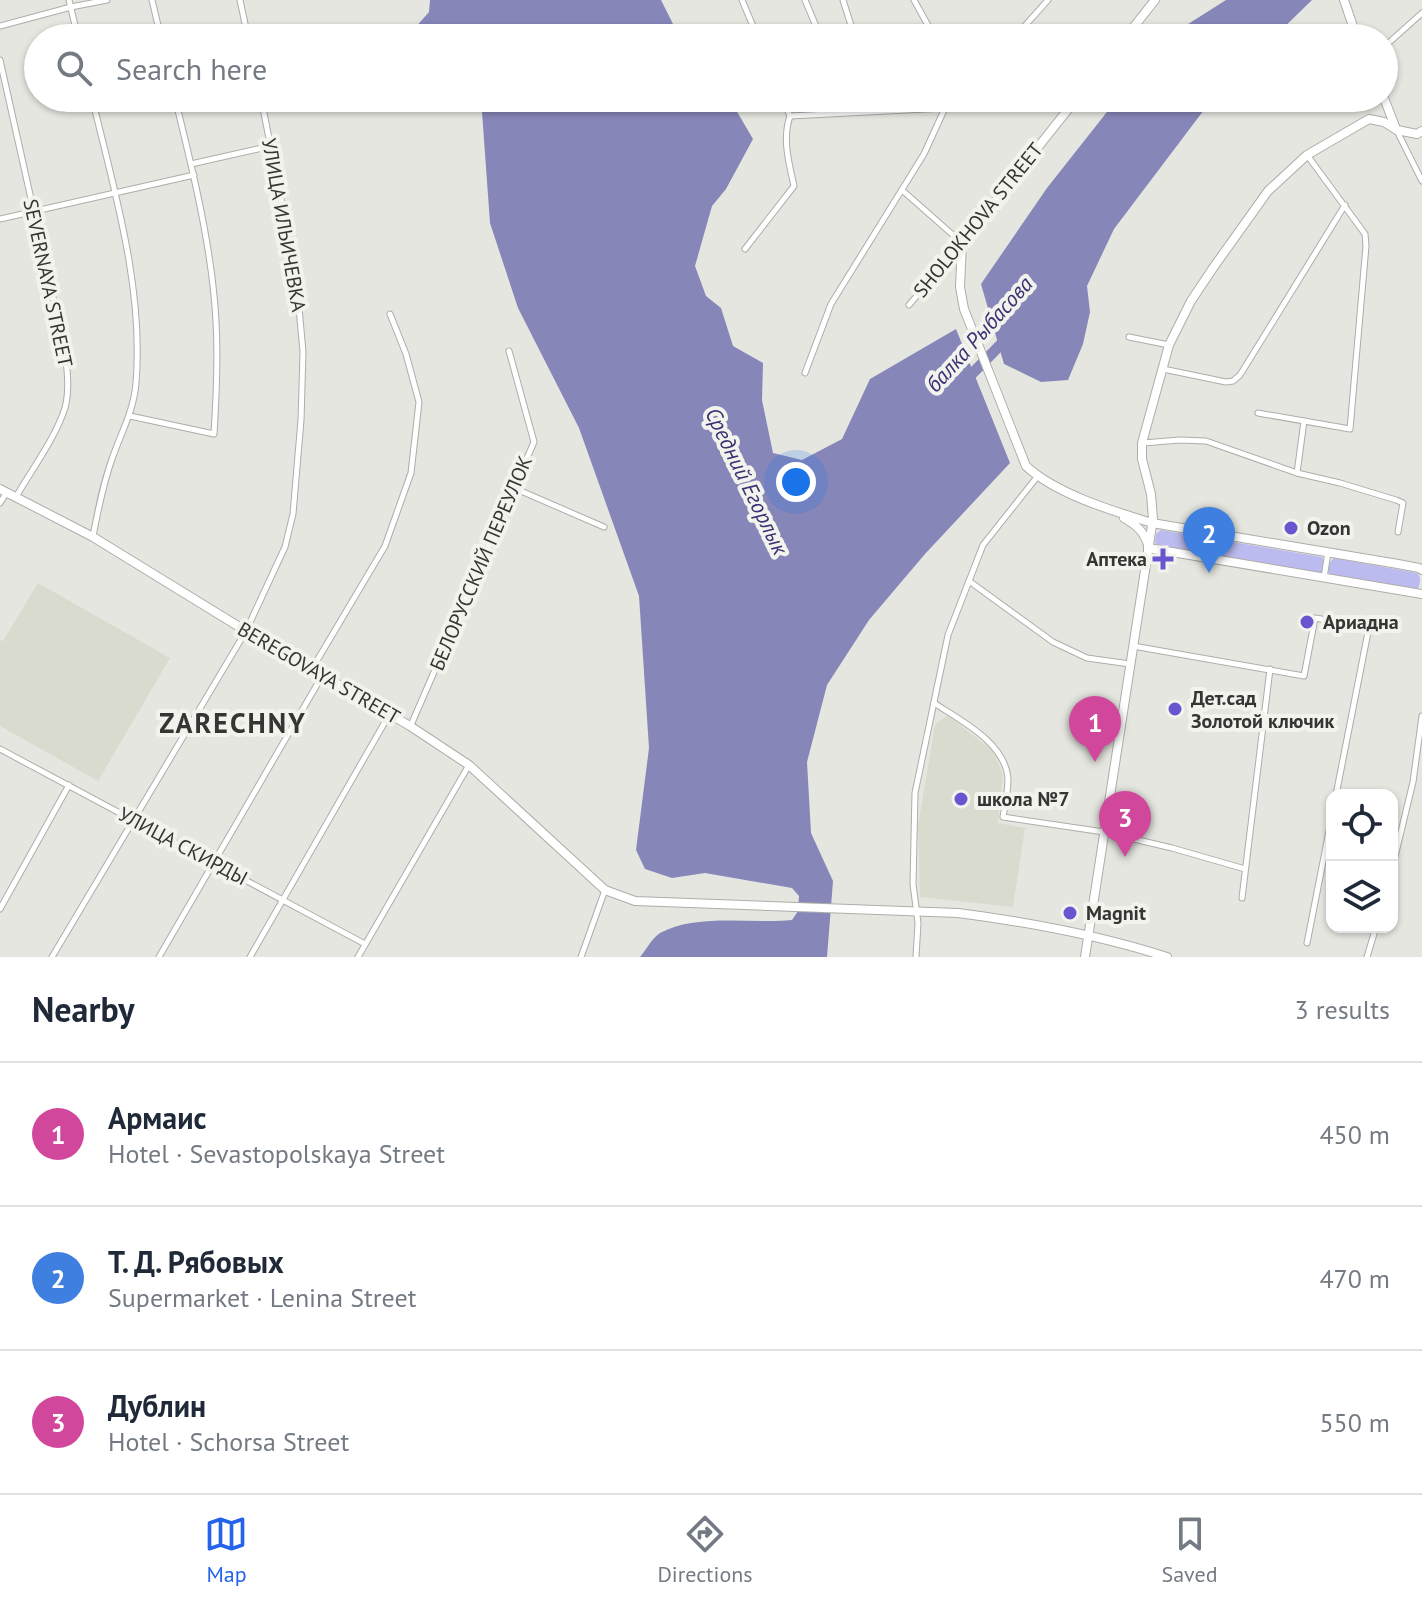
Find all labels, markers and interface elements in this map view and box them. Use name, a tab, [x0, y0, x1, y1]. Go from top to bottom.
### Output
search box	[24, 24, 1398, 112]
icon: search	[52, 46, 96, 90]
text: Search here	[116, 49, 267, 88]
street label: УЛИЦА ИЛЬИЧЕВКА	[256, 136, 312, 314]
street label: SHOLOKHOVA STREET	[907, 137, 1049, 303]
street label: SEVERNAYA STREET	[17, 197, 79, 369]
water label: балка Рыбасова	[920, 270, 1039, 398]
water label: Средний Егорлык	[699, 403, 795, 560]
street label: БЕЛОРУССКИЙ ПЕРЕУЛОК	[424, 452, 538, 674]
your location	[776, 462, 816, 502]
pin: 2	[1183, 507, 1235, 573]
place label: Ozon	[1307, 515, 1351, 541]
marker: Ozon	[1282, 519, 1300, 537]
place label: Аптека	[1086, 546, 1147, 572]
marker: Аптека	[1154, 550, 1172, 568]
place label: Ариадна	[1323, 609, 1399, 635]
marker: Ариадна	[1298, 613, 1316, 631]
street label: BEREGOVAYA STREET	[233, 616, 405, 730]
place label: Дет.сад Золотой ключик	[1191, 685, 1334, 734]
pin: 1	[1069, 696, 1121, 762]
marker: Дет.сад Золотой ключик	[1166, 700, 1184, 718]
district label: ZARECHNY	[159, 704, 307, 741]
place label: школа №7	[977, 786, 1070, 812]
map controls	[1326, 789, 1398, 933]
button: locate	[1326, 789, 1398, 861]
marker: школа №7	[952, 790, 970, 808]
pin: 3	[1099, 791, 1151, 857]
street label: УЛИЦА СКИРДЫ	[114, 801, 252, 891]
button: layers	[1326, 861, 1398, 933]
place label: Magnit	[1086, 900, 1146, 926]
marker: Magnit	[1061, 904, 1079, 922]
text: Nearby	[32, 987, 134, 1031]
text: 3 results	[1295, 993, 1390, 1026]
text: Армаис	[108, 1098, 207, 1137]
text: 1	[51, 1118, 65, 1151]
text: 450 m	[1319, 1118, 1390, 1151]
text: Hotel · Sevastopolskaya Street	[108, 1137, 445, 1170]
text: Т. Д. Рябовых	[108, 1242, 284, 1281]
text: 2	[51, 1262, 65, 1295]
text: 470 m	[1319, 1262, 1390, 1295]
text: Supermarket · Lenina Street	[108, 1281, 417, 1314]
text: Дублин	[108, 1386, 206, 1425]
text: 3	[51, 1406, 65, 1439]
text: 550 m	[1319, 1406, 1390, 1439]
text: Hotel · Schorsa Street	[108, 1425, 349, 1458]
tab: Map	[204, 1512, 248, 1588]
tab: Directions	[657, 1512, 753, 1588]
tab: Saved	[1162, 1512, 1217, 1588]

